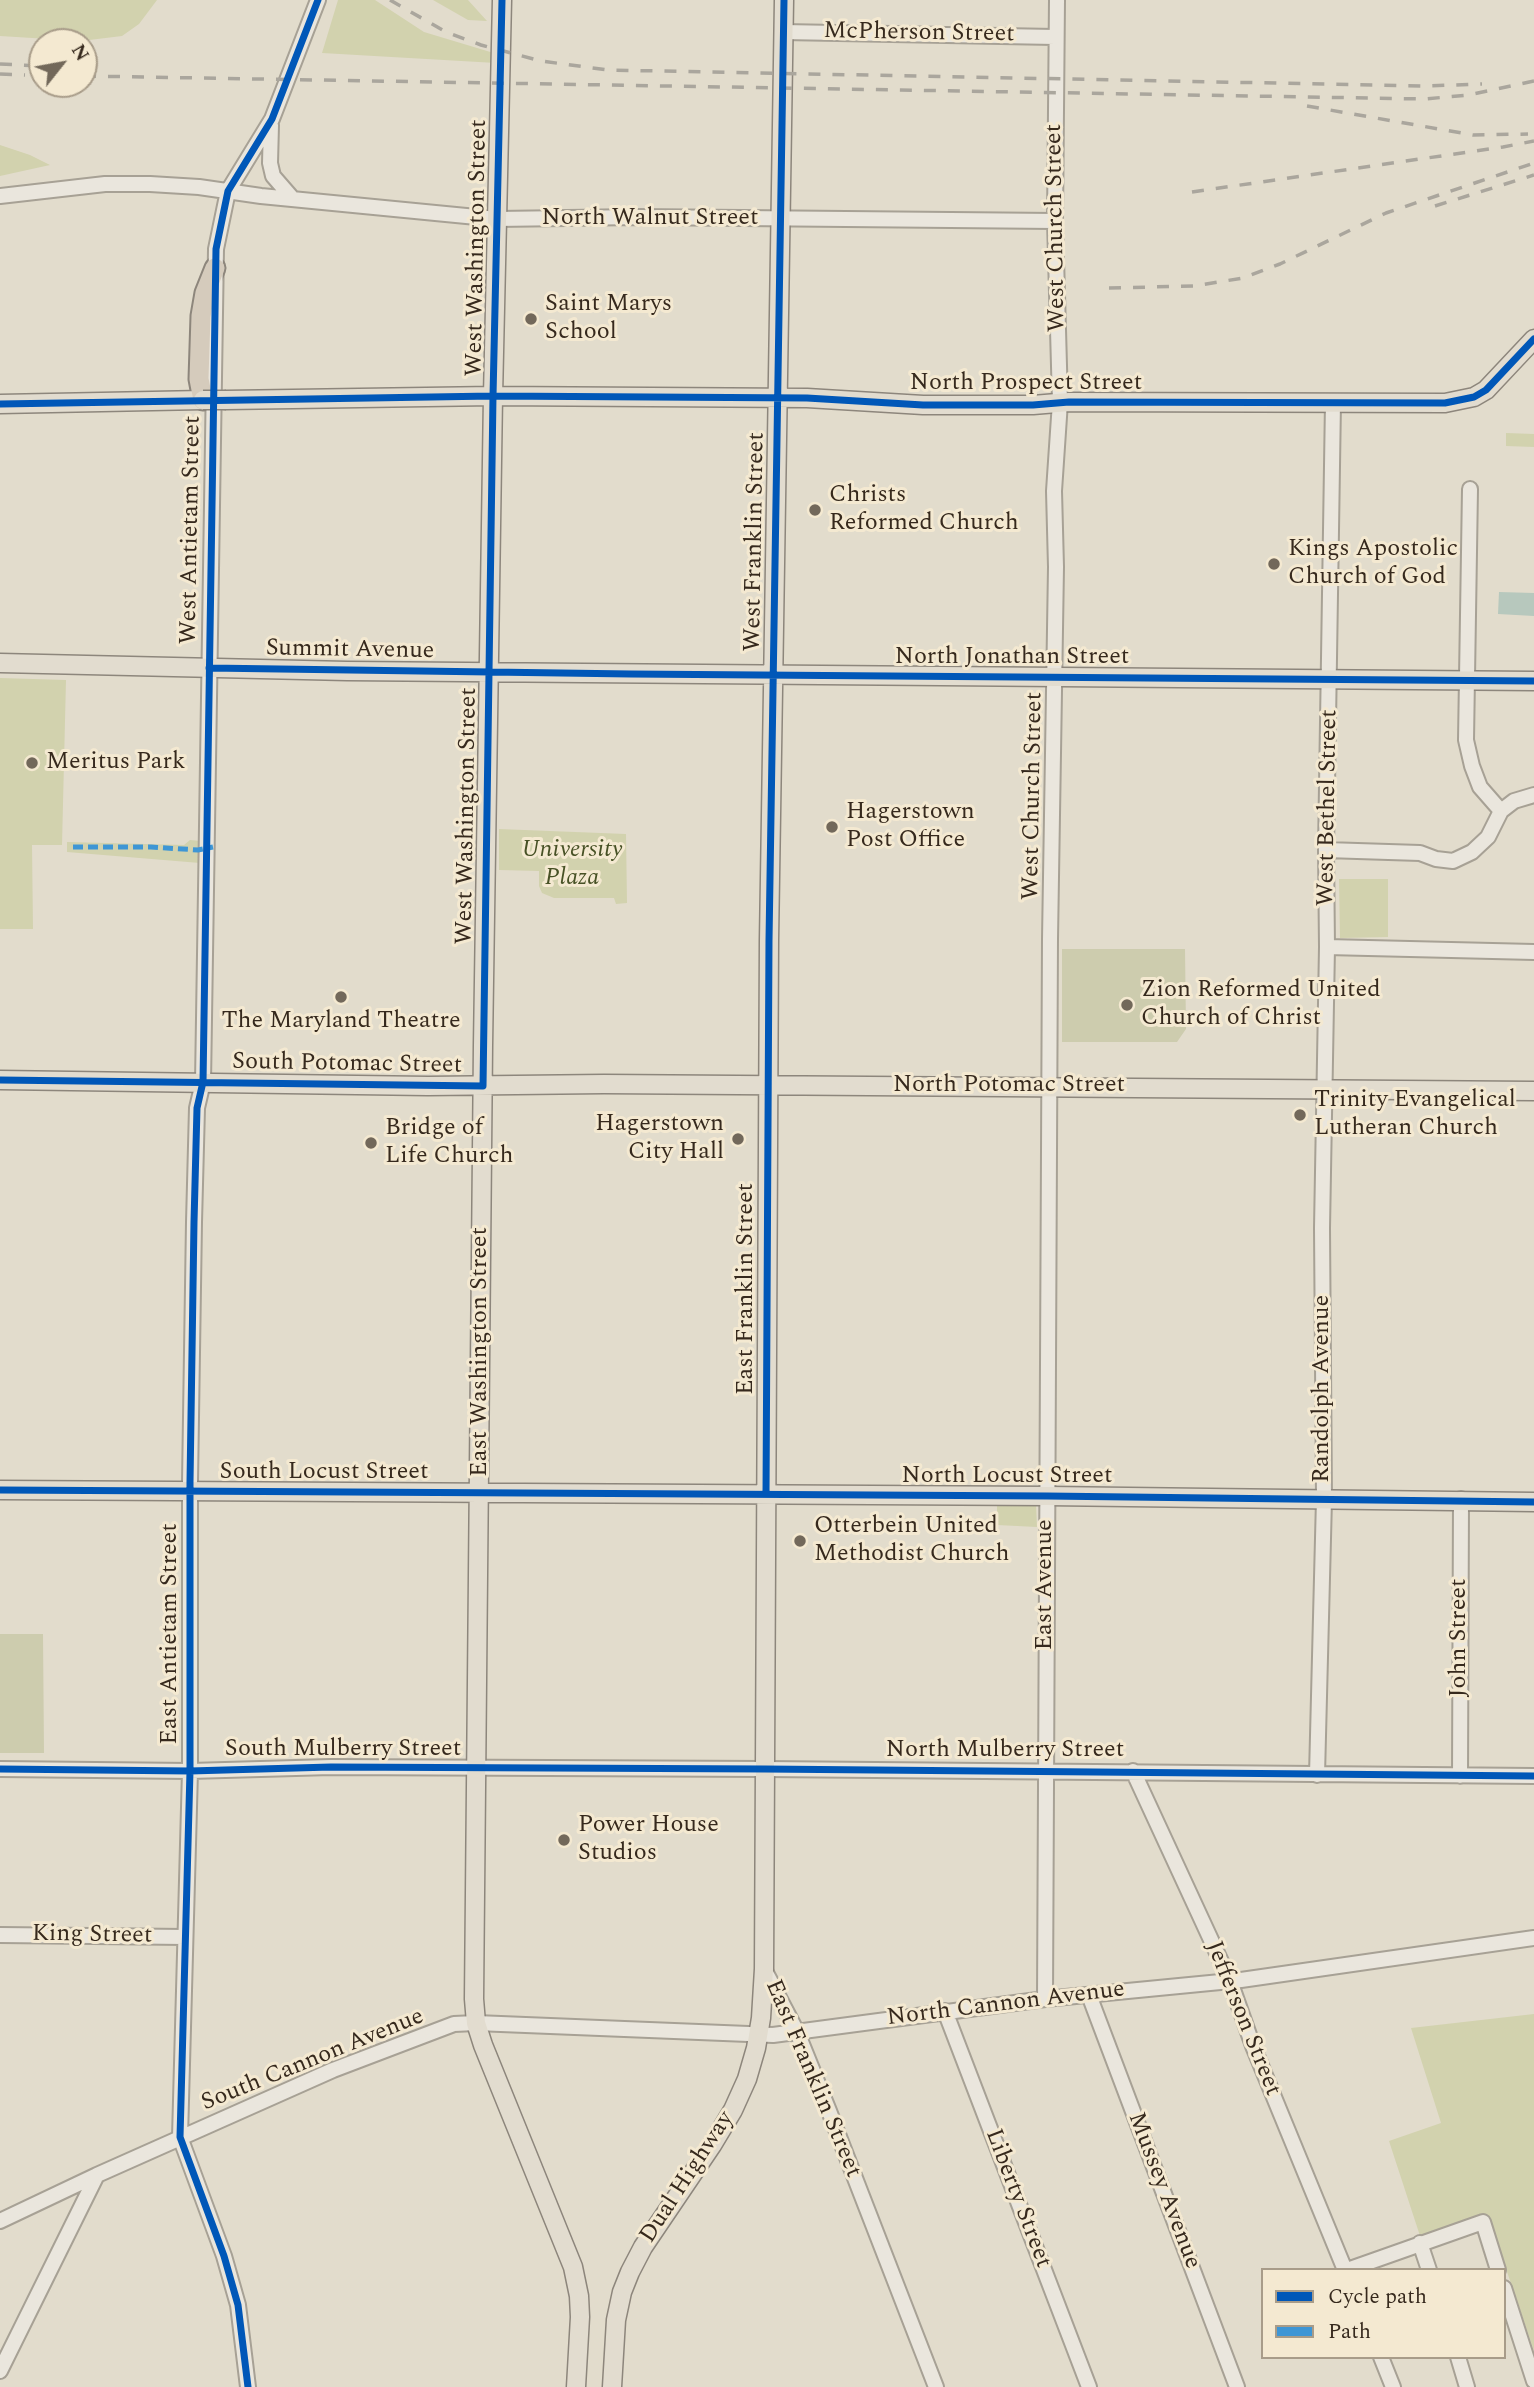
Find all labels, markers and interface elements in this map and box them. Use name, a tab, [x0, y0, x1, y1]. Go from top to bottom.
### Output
street label: McPherson Street	[823, 18, 1015, 50]
north arrow	[28, 28, 98, 98]
text: N	[63, 39, 96, 67]
street label: West Washington Street	[461, 119, 495, 377]
street label: West Church Street	[1041, 124, 1073, 332]
street label: North Walnut Street	[542, 205, 758, 233]
place label: Saint Marys School	[545, 291, 672, 347]
marker: Saint Marys School	[523, 311, 539, 327]
street label: North Prospect Street	[910, 370, 1142, 398]
street label: West Antietam Street	[176, 415, 208, 645]
street label: West Franklin Street	[740, 432, 772, 652]
place label: Christs Reformed Church	[829, 482, 1019, 538]
marker: Christs Reformed Church	[807, 502, 823, 518]
place label: Kings Apostolic Church of God	[1288, 536, 1458, 592]
marker: Kings Apostolic Church of God	[1266, 556, 1282, 572]
street label: Summit Avenue	[265, 635, 435, 667]
street label: North Jonathan Street	[895, 644, 1129, 672]
street label: West Washington Street	[451, 687, 485, 945]
street label: West Church Street	[1018, 692, 1050, 900]
street label: West Bethel Street	[1313, 709, 1345, 907]
place label: Meritus Park	[46, 749, 185, 777]
marker: Meritus Park	[24, 755, 40, 771]
place label: Hagerstown Post Office	[846, 799, 975, 855]
marker: Hagerstown Post Office	[824, 819, 840, 835]
park label: University Plaza	[522, 837, 622, 893]
place label: Zion Reformed United Church of Christ	[1141, 977, 1381, 1033]
marker: The Maryland Theatre	[333, 989, 349, 1005]
marker: Zion Reformed United Church of Christ	[1119, 997, 1135, 1013]
place label: The Maryland Theatre	[221, 1008, 461, 1036]
street label: South Potomac Street	[232, 1049, 462, 1081]
street label: North Potomac Street	[893, 1072, 1125, 1100]
place label: Trinity Evangelical Lutheran Church	[1314, 1087, 1516, 1143]
marker: Trinity Evangelical Lutheran Church	[1292, 1107, 1308, 1123]
place label: Hagerstown City Hall	[595, 1111, 724, 1167]
place label: Bridge of Life Church	[385, 1115, 513, 1171]
marker: Hagerstown City Hall	[730, 1131, 746, 1147]
marker: Bridge of Life Church	[363, 1135, 379, 1151]
street label: East Franklin Street	[733, 1183, 761, 1395]
street label: East Washington Street	[467, 1227, 495, 1477]
street label: Randolph Avenue	[1309, 1295, 1337, 1483]
street label: South Locust Street	[220, 1459, 428, 1487]
street label: North Locust Street	[902, 1463, 1112, 1491]
place label: Otterbein United Methodist Church	[814, 1513, 1010, 1569]
street label: East Avenue	[1032, 1519, 1060, 1651]
street label: East Antietam Street	[157, 1523, 185, 1745]
marker: Otterbein United Methodist Church	[792, 1533, 808, 1549]
street label: John Street	[1446, 1579, 1474, 1697]
street label: South Mulberry Street	[225, 1736, 461, 1764]
street label: North Mulberry Street	[886, 1737, 1124, 1765]
place label: Power House Studios	[578, 1812, 719, 1868]
marker: Power House Studios	[556, 1832, 572, 1848]
street label: King Street	[32, 1921, 152, 1951]
street label: Jefferson Street	[1198, 1937, 1286, 2101]
street label: East Franklin Street	[757, 1976, 867, 2182]
street label: North Cannon Avenue	[885, 1976, 1127, 2034]
street label: South Cannon Avenue	[198, 2003, 428, 2119]
street label: Dual Highway	[635, 2107, 741, 2249]
street label: Mussey Avenue	[1120, 2109, 1206, 2273]
street label: Liberty Street	[977, 2126, 1057, 2272]
legend	[1261, 2268, 1506, 2359]
text: Cycle path	[1328, 2281, 1427, 2313]
text: Path	[1328, 2316, 1371, 2348]

